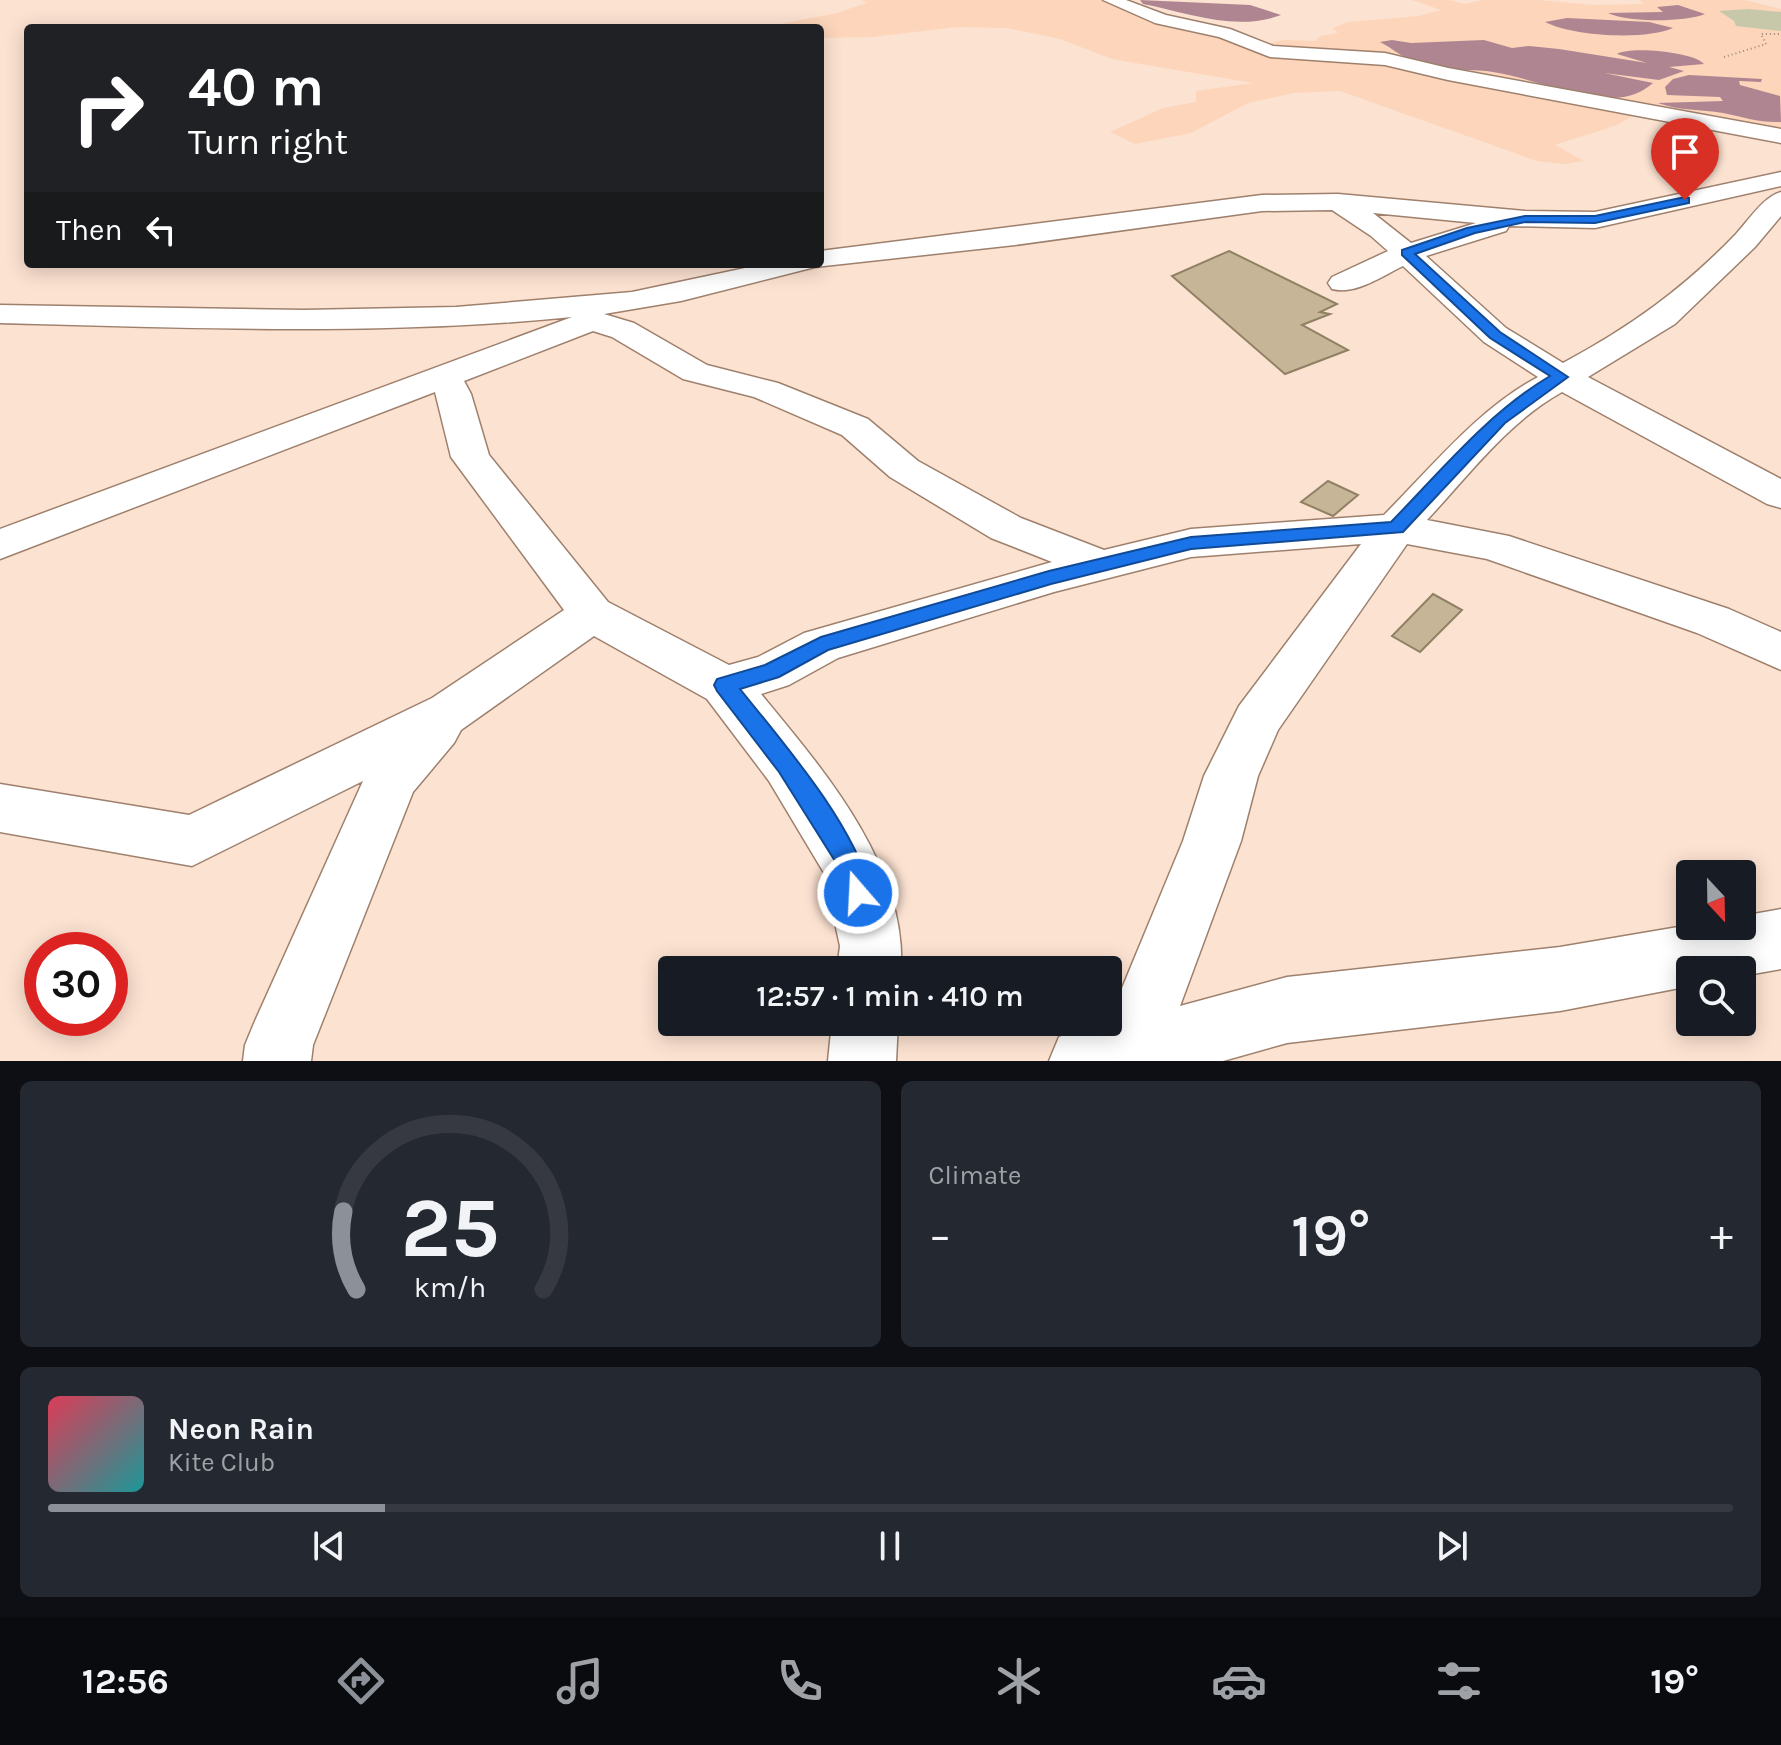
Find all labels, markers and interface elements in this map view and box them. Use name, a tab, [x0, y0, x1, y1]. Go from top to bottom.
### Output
text: 40 m	[188, 54, 324, 119]
icon: right	[56, 56, 160, 160]
pin	[1651, 118, 1719, 200]
text: Turn right	[188, 121, 348, 163]
icon: arrive	[1663, 130, 1707, 174]
icon: left	[139, 208, 183, 252]
text: Then	[56, 212, 123, 248]
position arrow	[816, 851, 900, 935]
north arrow	[1676, 860, 1756, 940]
map controls	[1676, 860, 1756, 1036]
speed limit sign: 30	[24, 932, 128, 1036]
button: search	[1676, 956, 1756, 1036]
text: 12:57 · 1 min · 410 m	[756, 978, 1024, 1014]
text: Climate	[929, 1160, 1021, 1191]
text: 25	[401, 1180, 500, 1277]
text: 19°	[1291, 1201, 1371, 1271]
text: −	[929, 1210, 952, 1261]
text: +	[1710, 1210, 1733, 1261]
text: km/h	[414, 1271, 486, 1304]
text: Neon Rain	[168, 1411, 314, 1447]
text: Kite Club	[168, 1447, 275, 1478]
icon: previous	[307, 1524, 351, 1568]
icon: pause	[868, 1524, 912, 1568]
icon: next	[1430, 1524, 1474, 1568]
icon: directions	[333, 1653, 389, 1709]
icon: music	[552, 1653, 608, 1709]
icon: phone	[772, 1653, 828, 1709]
icon: climate	[991, 1653, 1047, 1709]
icon: car	[1211, 1653, 1267, 1709]
icon: filters	[1431, 1653, 1487, 1709]
text: 12:56	[82, 1660, 169, 1702]
text: 19°	[1650, 1660, 1699, 1702]

